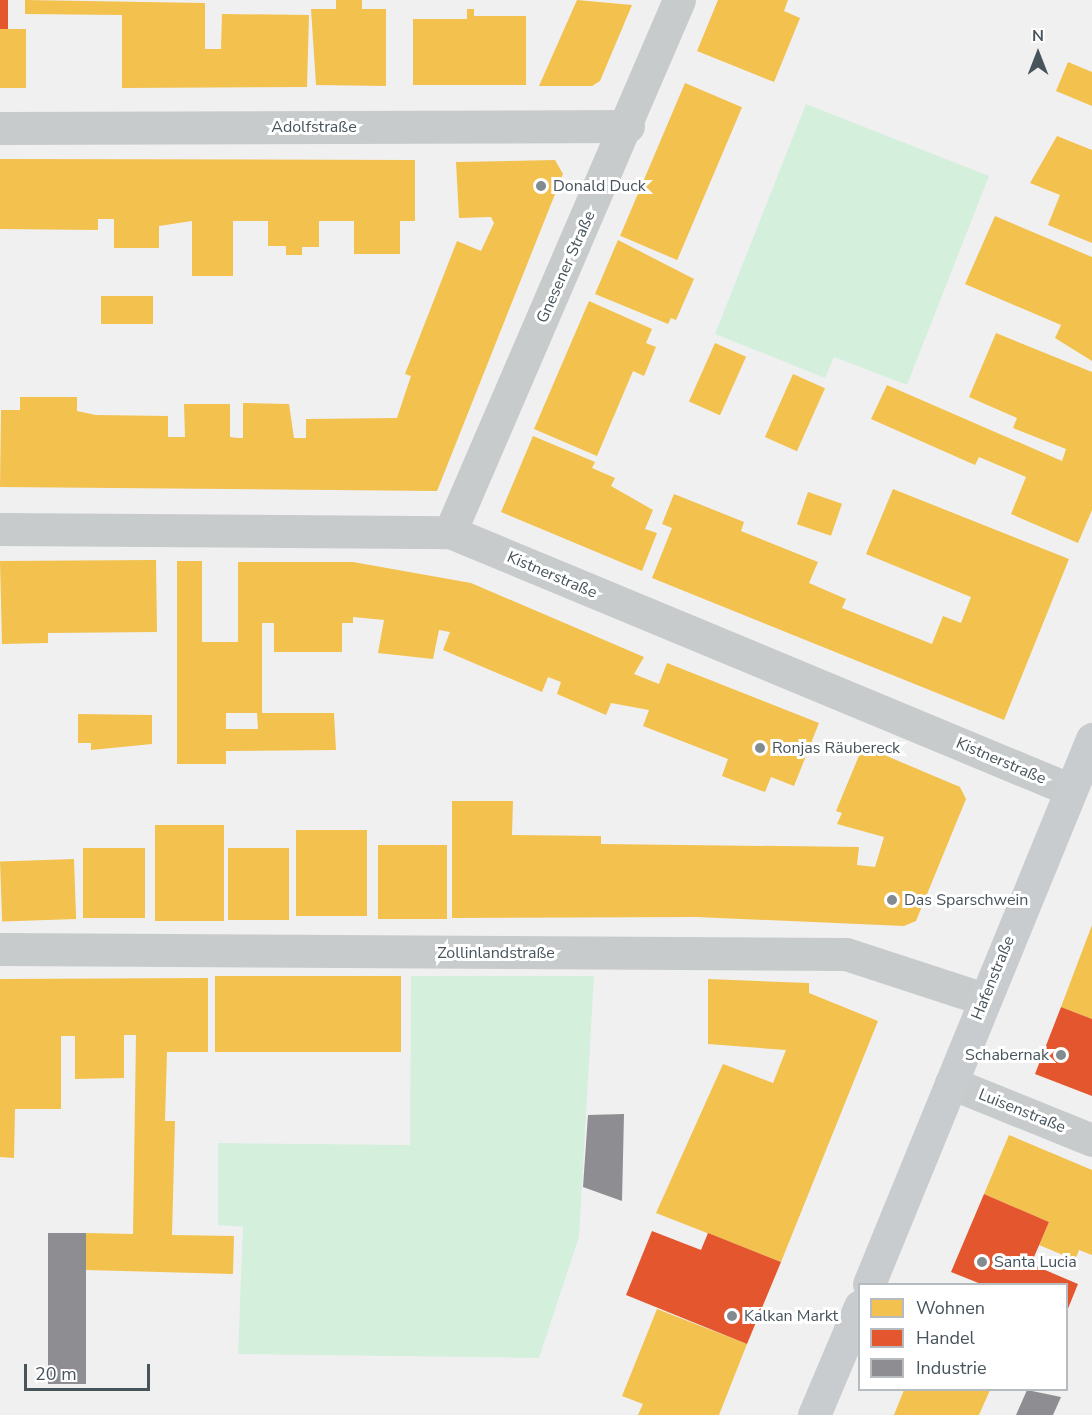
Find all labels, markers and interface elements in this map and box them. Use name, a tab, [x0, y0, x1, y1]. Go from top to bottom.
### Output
north arrow	[1008, 24, 1068, 84]
text: N	[1032, 25, 1044, 47]
street label: Adolfstraße	[271, 117, 357, 137]
place label: Donald Duck	[553, 176, 646, 196]
marker: Donald Duck	[534, 179, 548, 193]
street label: Gnesener Straße	[533, 208, 599, 326]
street label: Kistnerstraße	[504, 547, 600, 603]
street label: Kistnerstraße	[953, 733, 1049, 789]
place label: Ronjas Räubereck	[772, 738, 900, 758]
marker: Ronjas Räubereck	[753, 741, 767, 755]
place label: Das Sparschwein	[904, 890, 1028, 910]
marker: Das Sparschwein	[885, 893, 899, 907]
street label: Hafenstraße	[967, 933, 1019, 1023]
street label: Zollinlandstraße	[437, 943, 555, 963]
place label: Schabernak	[965, 1045, 1049, 1065]
marker: Schabernak	[1054, 1048, 1068, 1062]
street label: Luisenstraße	[976, 1085, 1068, 1137]
place label: Santa Lucia	[994, 1252, 1077, 1272]
marker: Santa Lucia	[975, 1255, 989, 1269]
legend	[858, 1283, 1068, 1391]
text: Wohnen	[916, 1296, 985, 1320]
place label: Kalkan Markt	[744, 1306, 838, 1326]
marker: Kalkan Markt	[725, 1309, 739, 1323]
text: Handel	[916, 1326, 975, 1350]
scale bar	[27, 1352, 153, 1390]
text: Industrie	[916, 1356, 987, 1380]
text: 20 m	[35, 1362, 77, 1386]

